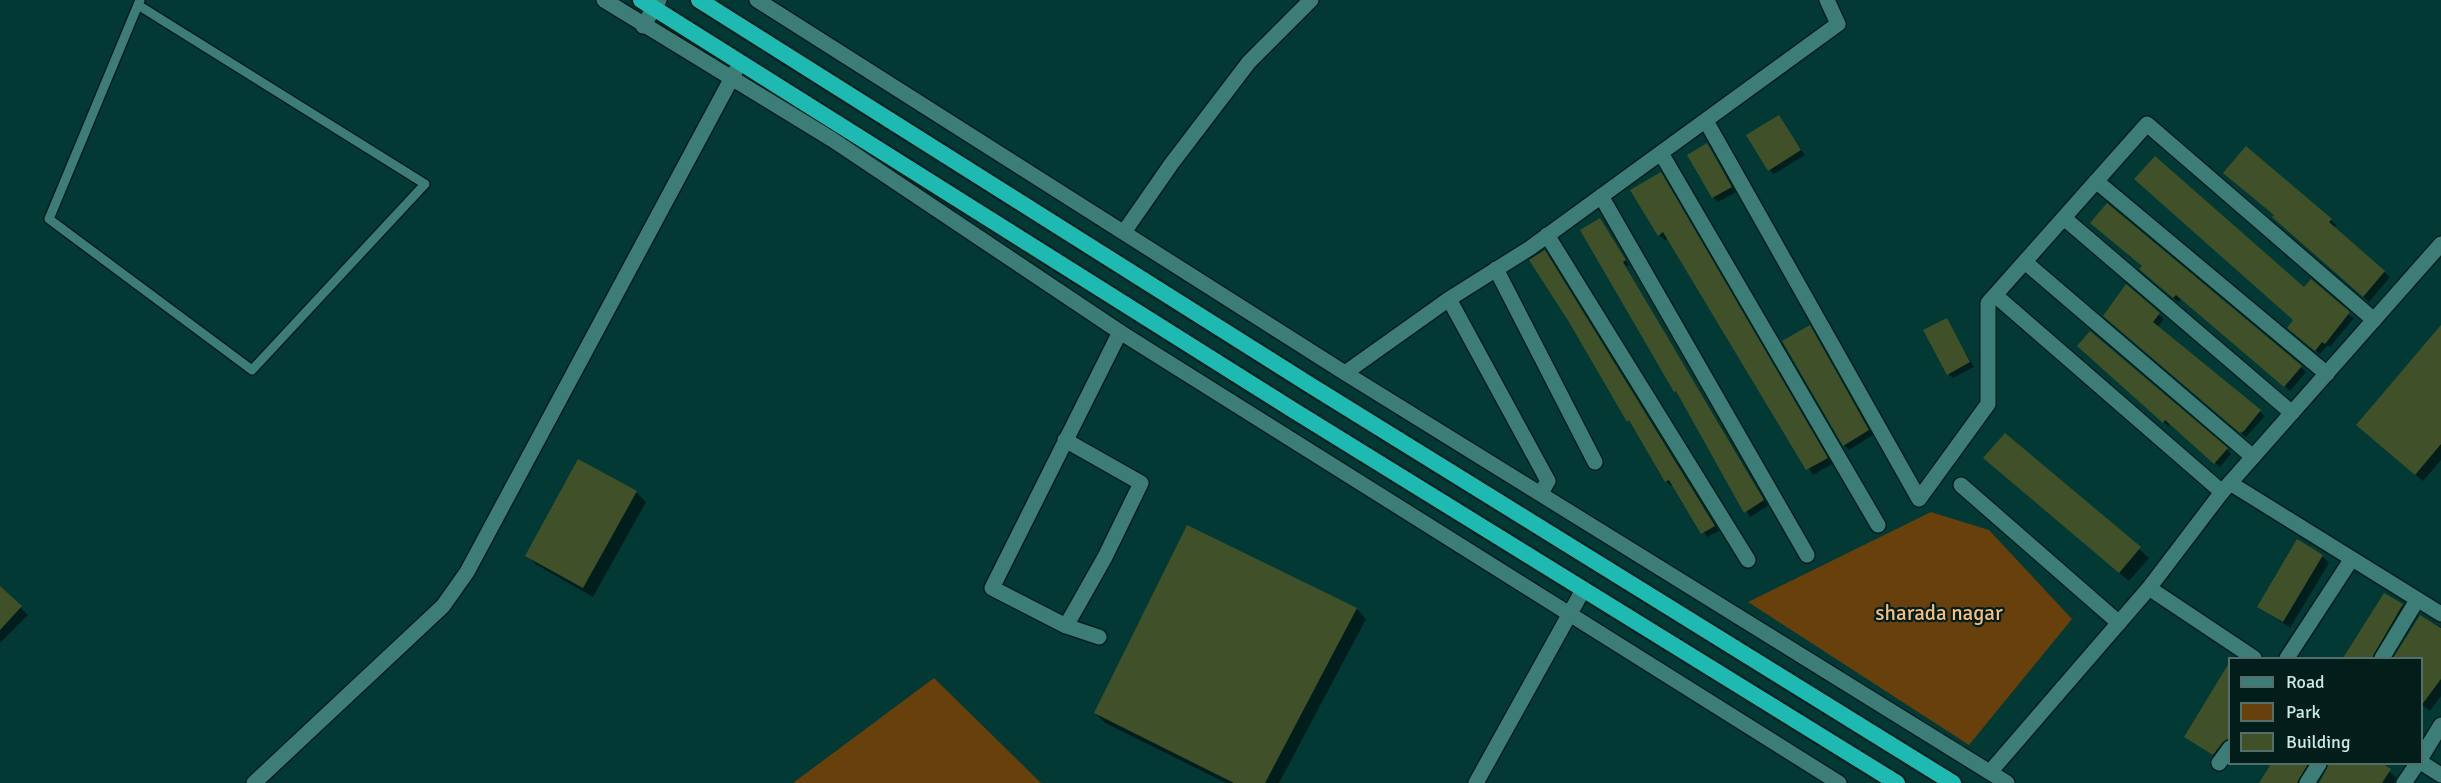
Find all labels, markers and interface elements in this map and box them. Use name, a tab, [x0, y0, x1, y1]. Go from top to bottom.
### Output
park label: sharada nagar	[1875, 601, 2003, 627]
legend	[2228, 657, 2423, 765]
text: Road	[2286, 671, 2325, 693]
text: Park	[2286, 701, 2321, 723]
text: Building	[2286, 731, 2350, 753]

